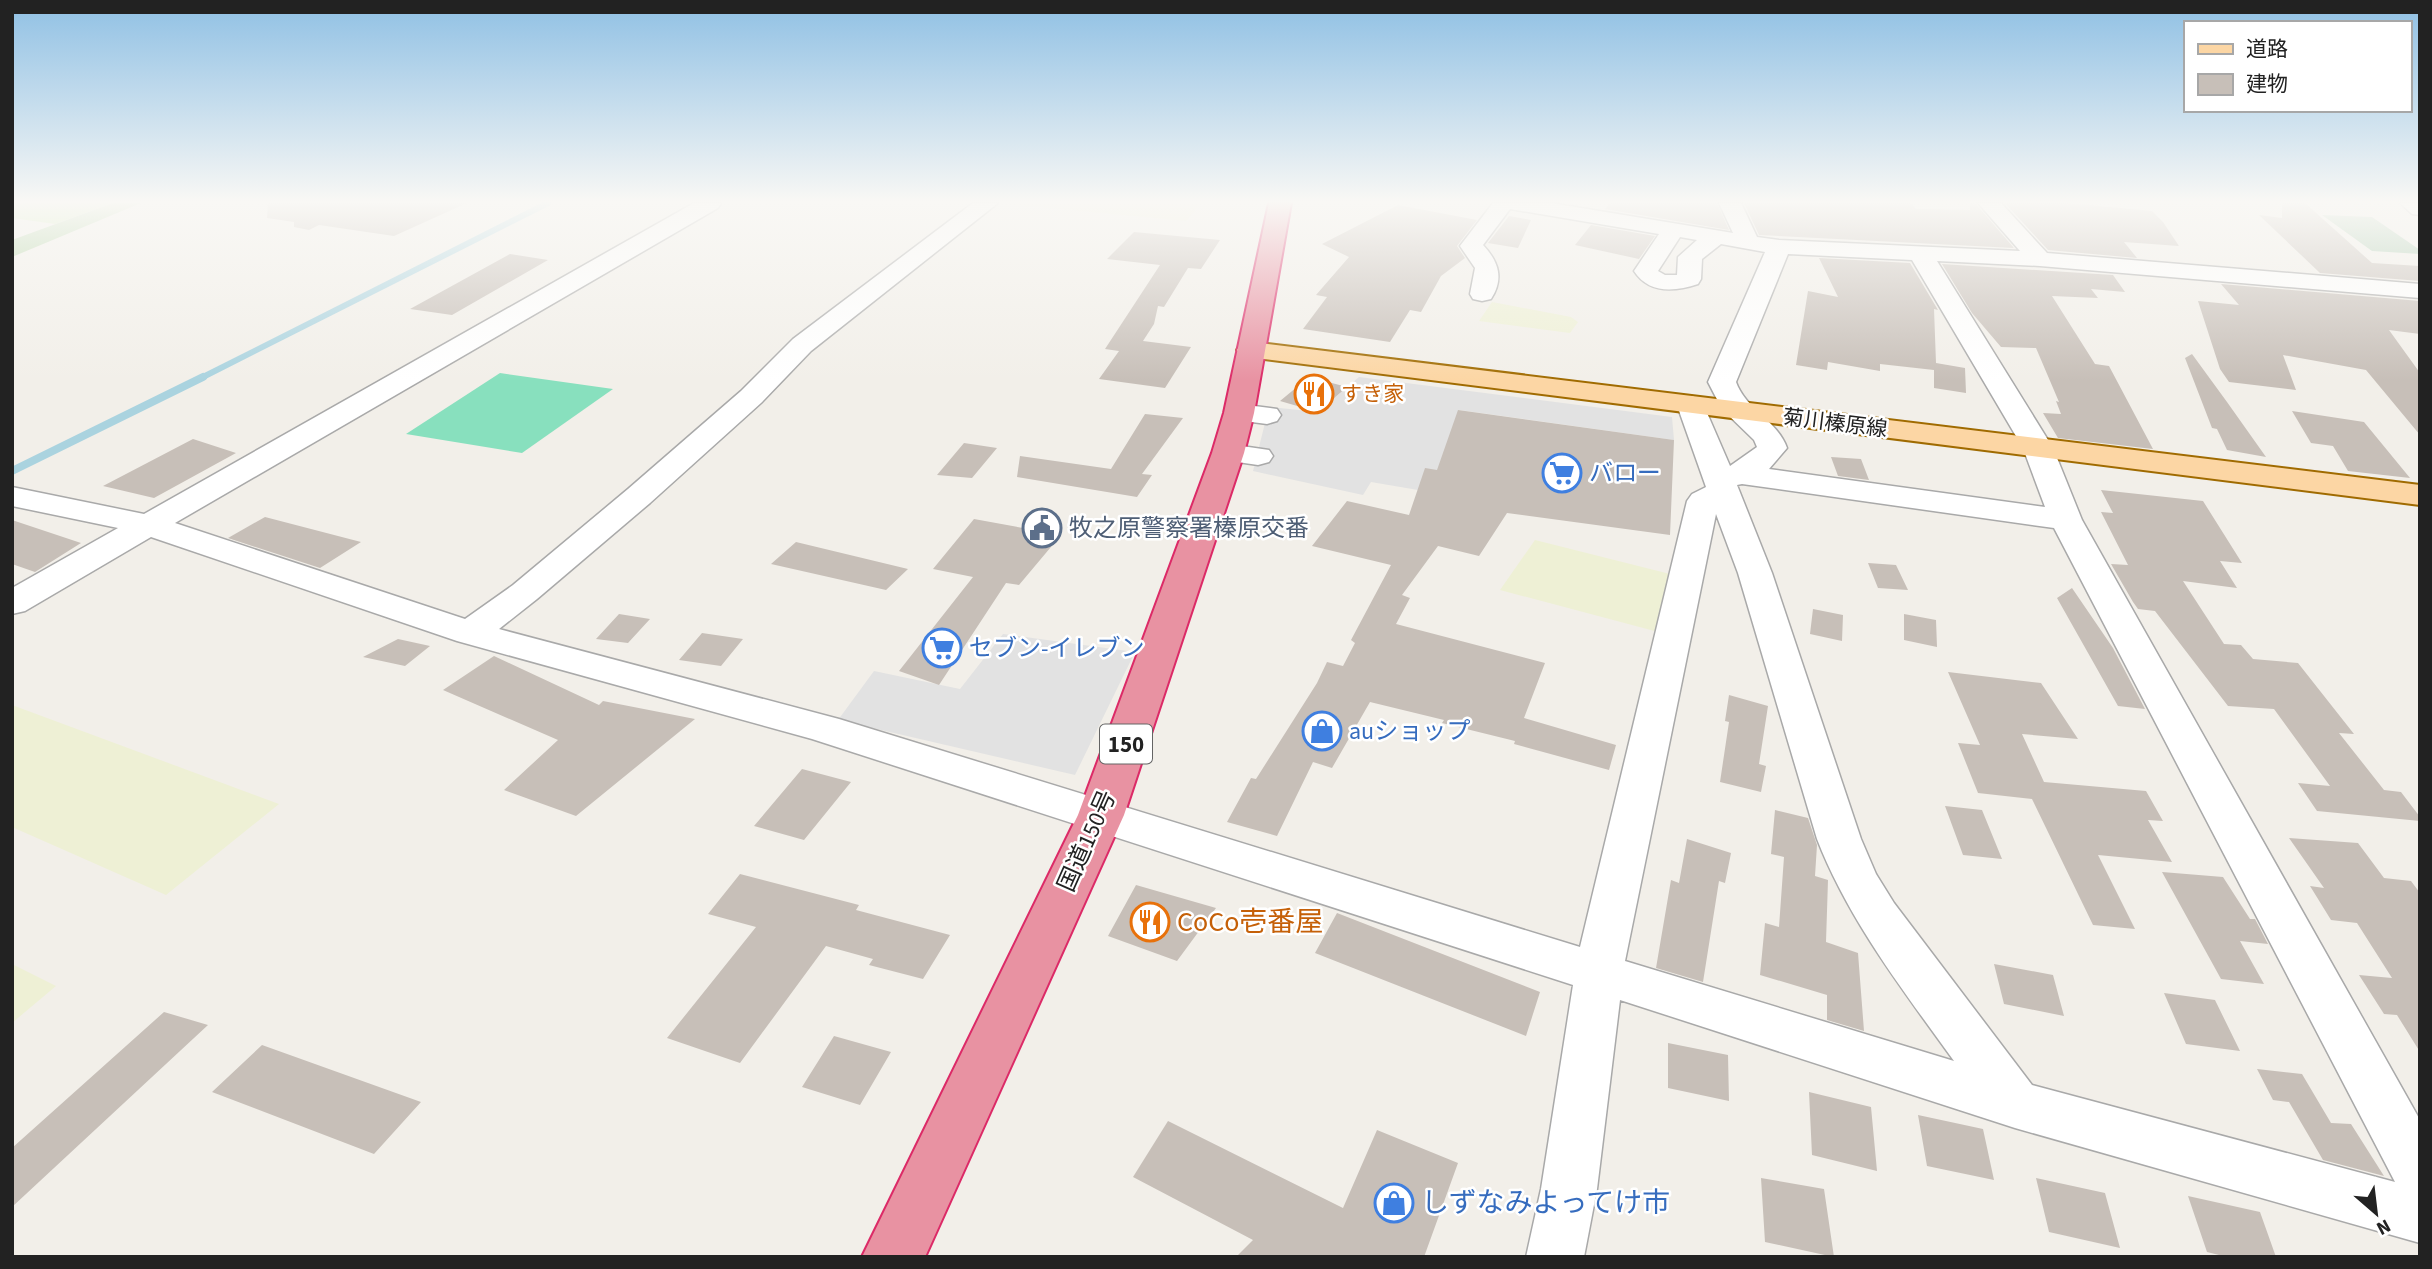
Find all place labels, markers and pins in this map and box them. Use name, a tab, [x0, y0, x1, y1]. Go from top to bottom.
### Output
restaurant icon: すき家	[1293, 373, 1335, 415]
place label: すき家	[1341, 379, 1404, 409]
supermarket icon: バロー	[1541, 452, 1583, 494]
place label: バロー	[1589, 456, 1661, 491]
public building icon: 牧之原警察署榛原交番	[1021, 507, 1063, 549]
place label: 牧之原警察署榛原交番	[1069, 511, 1309, 546]
supermarket icon: セブン-イレブン	[921, 627, 963, 669]
place label: セブン-イレブン	[969, 631, 1144, 666]
shop icon: auショップ	[1301, 710, 1343, 752]
place label: auショップ	[1349, 714, 1470, 749]
restaurant icon: CoCo壱番屋	[1129, 901, 1171, 943]
place label: CoCo壱番屋	[1177, 902, 1323, 942]
shop icon: しずなみよってけ市	[1373, 1182, 1415, 1224]
place label: しずなみよってけ市	[1421, 1183, 1670, 1223]

